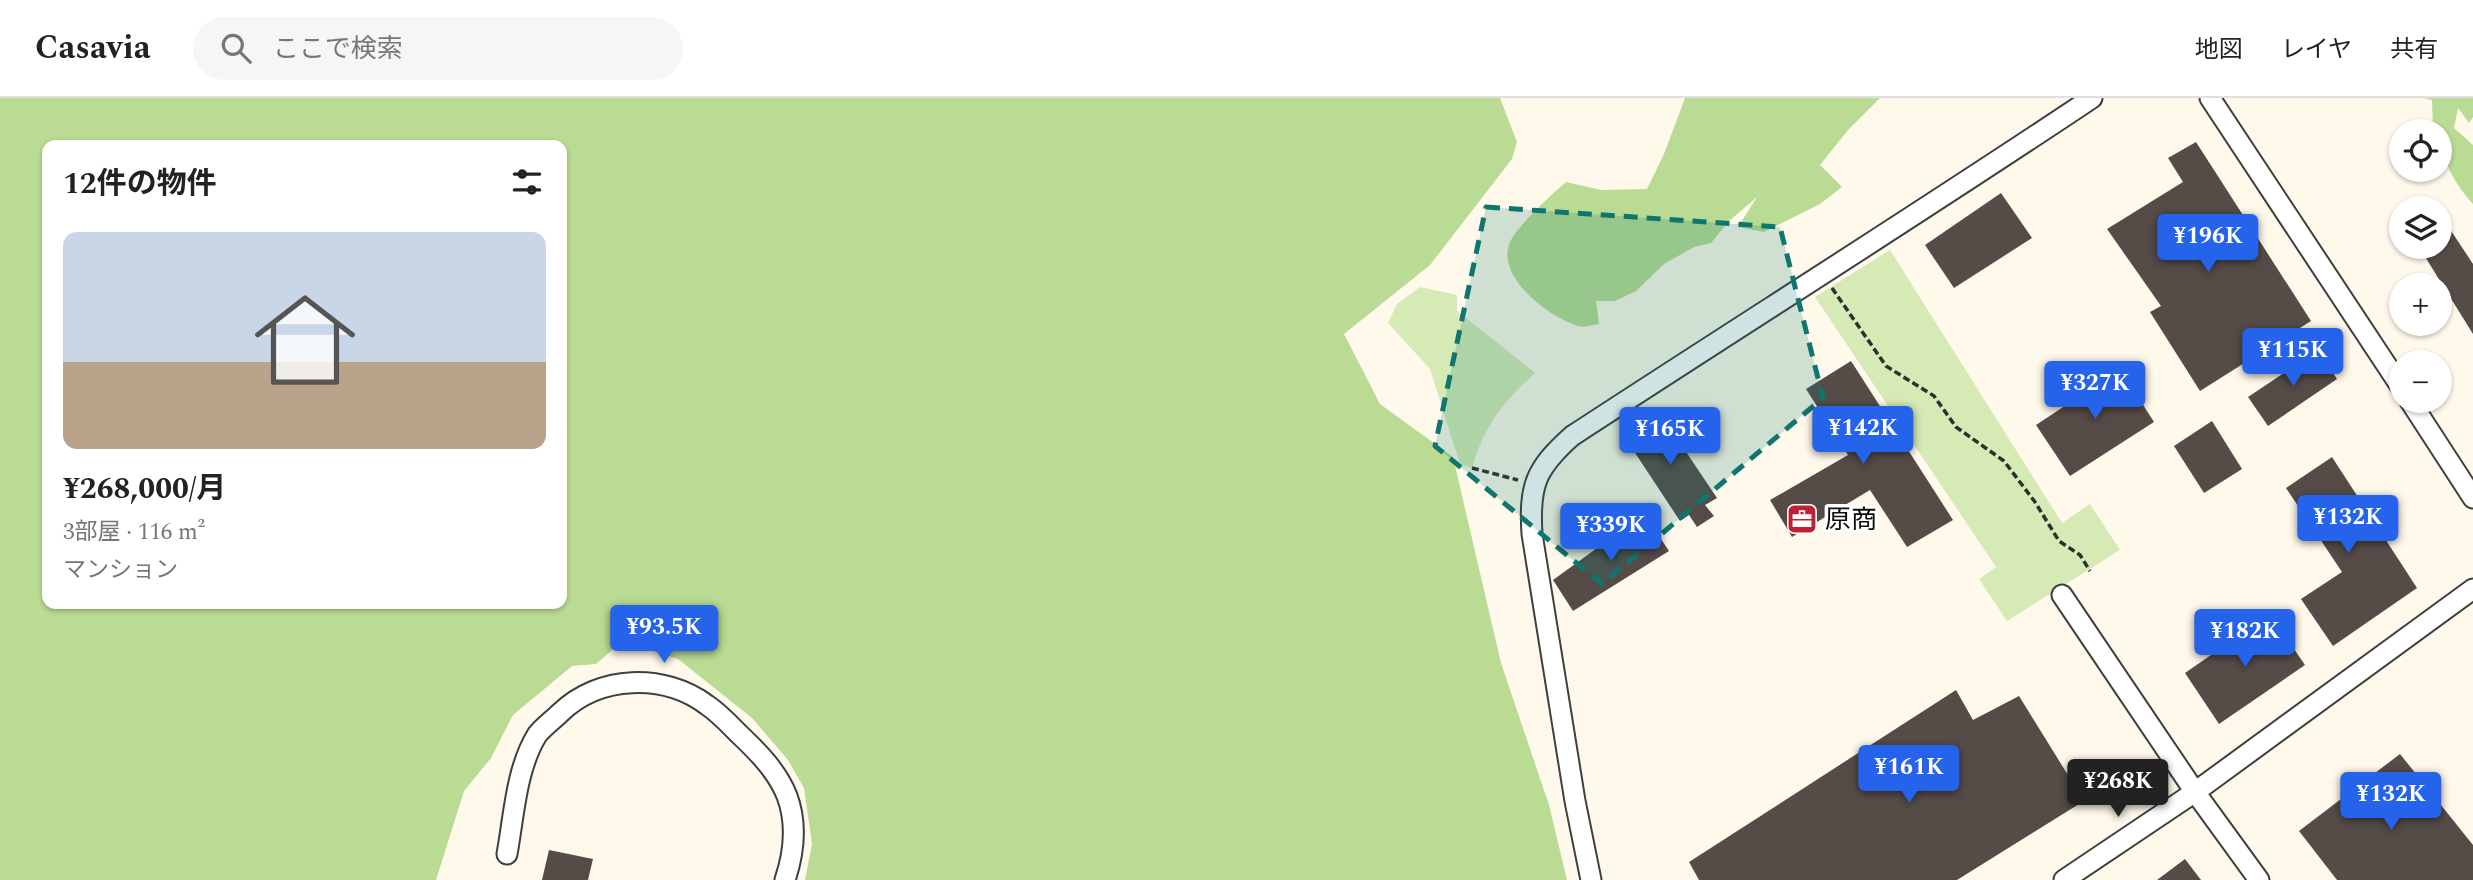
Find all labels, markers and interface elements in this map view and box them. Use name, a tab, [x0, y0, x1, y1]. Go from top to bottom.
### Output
search box	[193, 17, 683, 80]
text: Casavia	[35, 23, 151, 73]
icon: search	[217, 29, 255, 67]
text: ここで検索	[273, 29, 403, 69]
text: 地図	[2195, 32, 2243, 68]
text: レイヤ	[2281, 32, 2352, 68]
text: 共有	[2390, 32, 2438, 68]
map controls	[2389, 119, 2452, 413]
button: locate	[2389, 119, 2452, 182]
text: 12件の物件	[63, 161, 217, 207]
icon: filters	[508, 163, 546, 201]
button: layers	[2389, 196, 2452, 259]
pin: ¥196K	[2159, 214, 2257, 274]
text: ¥196K	[2173, 219, 2243, 254]
button: +	[2389, 273, 2452, 336]
icon: home	[242, 277, 368, 403]
pin: ¥115K	[2244, 328, 2342, 388]
text: ¥115K	[2258, 333, 2328, 368]
button: −	[2389, 350, 2452, 413]
pin: ¥327K	[2046, 362, 2144, 421]
text: ¥327K	[2060, 366, 2130, 401]
pin: ¥142K	[1814, 406, 1912, 466]
pin: ¥165K	[1621, 408, 1719, 467]
text: ¥142K	[1828, 411, 1898, 446]
text: ¥165K	[1635, 412, 1705, 447]
text: ¥268,000/月	[63, 466, 226, 512]
pin: ¥132K	[2299, 496, 2397, 555]
place label: 原商	[1825, 500, 1877, 540]
text: ¥132K	[2313, 500, 2383, 535]
office icon: 原商	[1785, 502, 1819, 536]
pin: ¥339K	[1562, 504, 1660, 563]
text: ¥339K	[1576, 508, 1646, 543]
text: 3部屋 · 116 m²	[63, 515, 205, 550]
text: マンション	[63, 553, 178, 588]
pin: ¥93.5K	[607, 606, 721, 665]
text: ¥93.5K	[626, 610, 702, 645]
pin: ¥182K	[2196, 610, 2294, 669]
text: ¥182K	[2210, 614, 2280, 649]
pin: ¥161K	[1860, 746, 1958, 805]
text: ¥161K	[1874, 750, 1944, 785]
pin: ¥268K	[2069, 760, 2167, 819]
text: ¥268K	[2083, 764, 2153, 799]
pin: ¥132K	[2342, 772, 2440, 832]
text: ¥132K	[2356, 777, 2426, 812]

